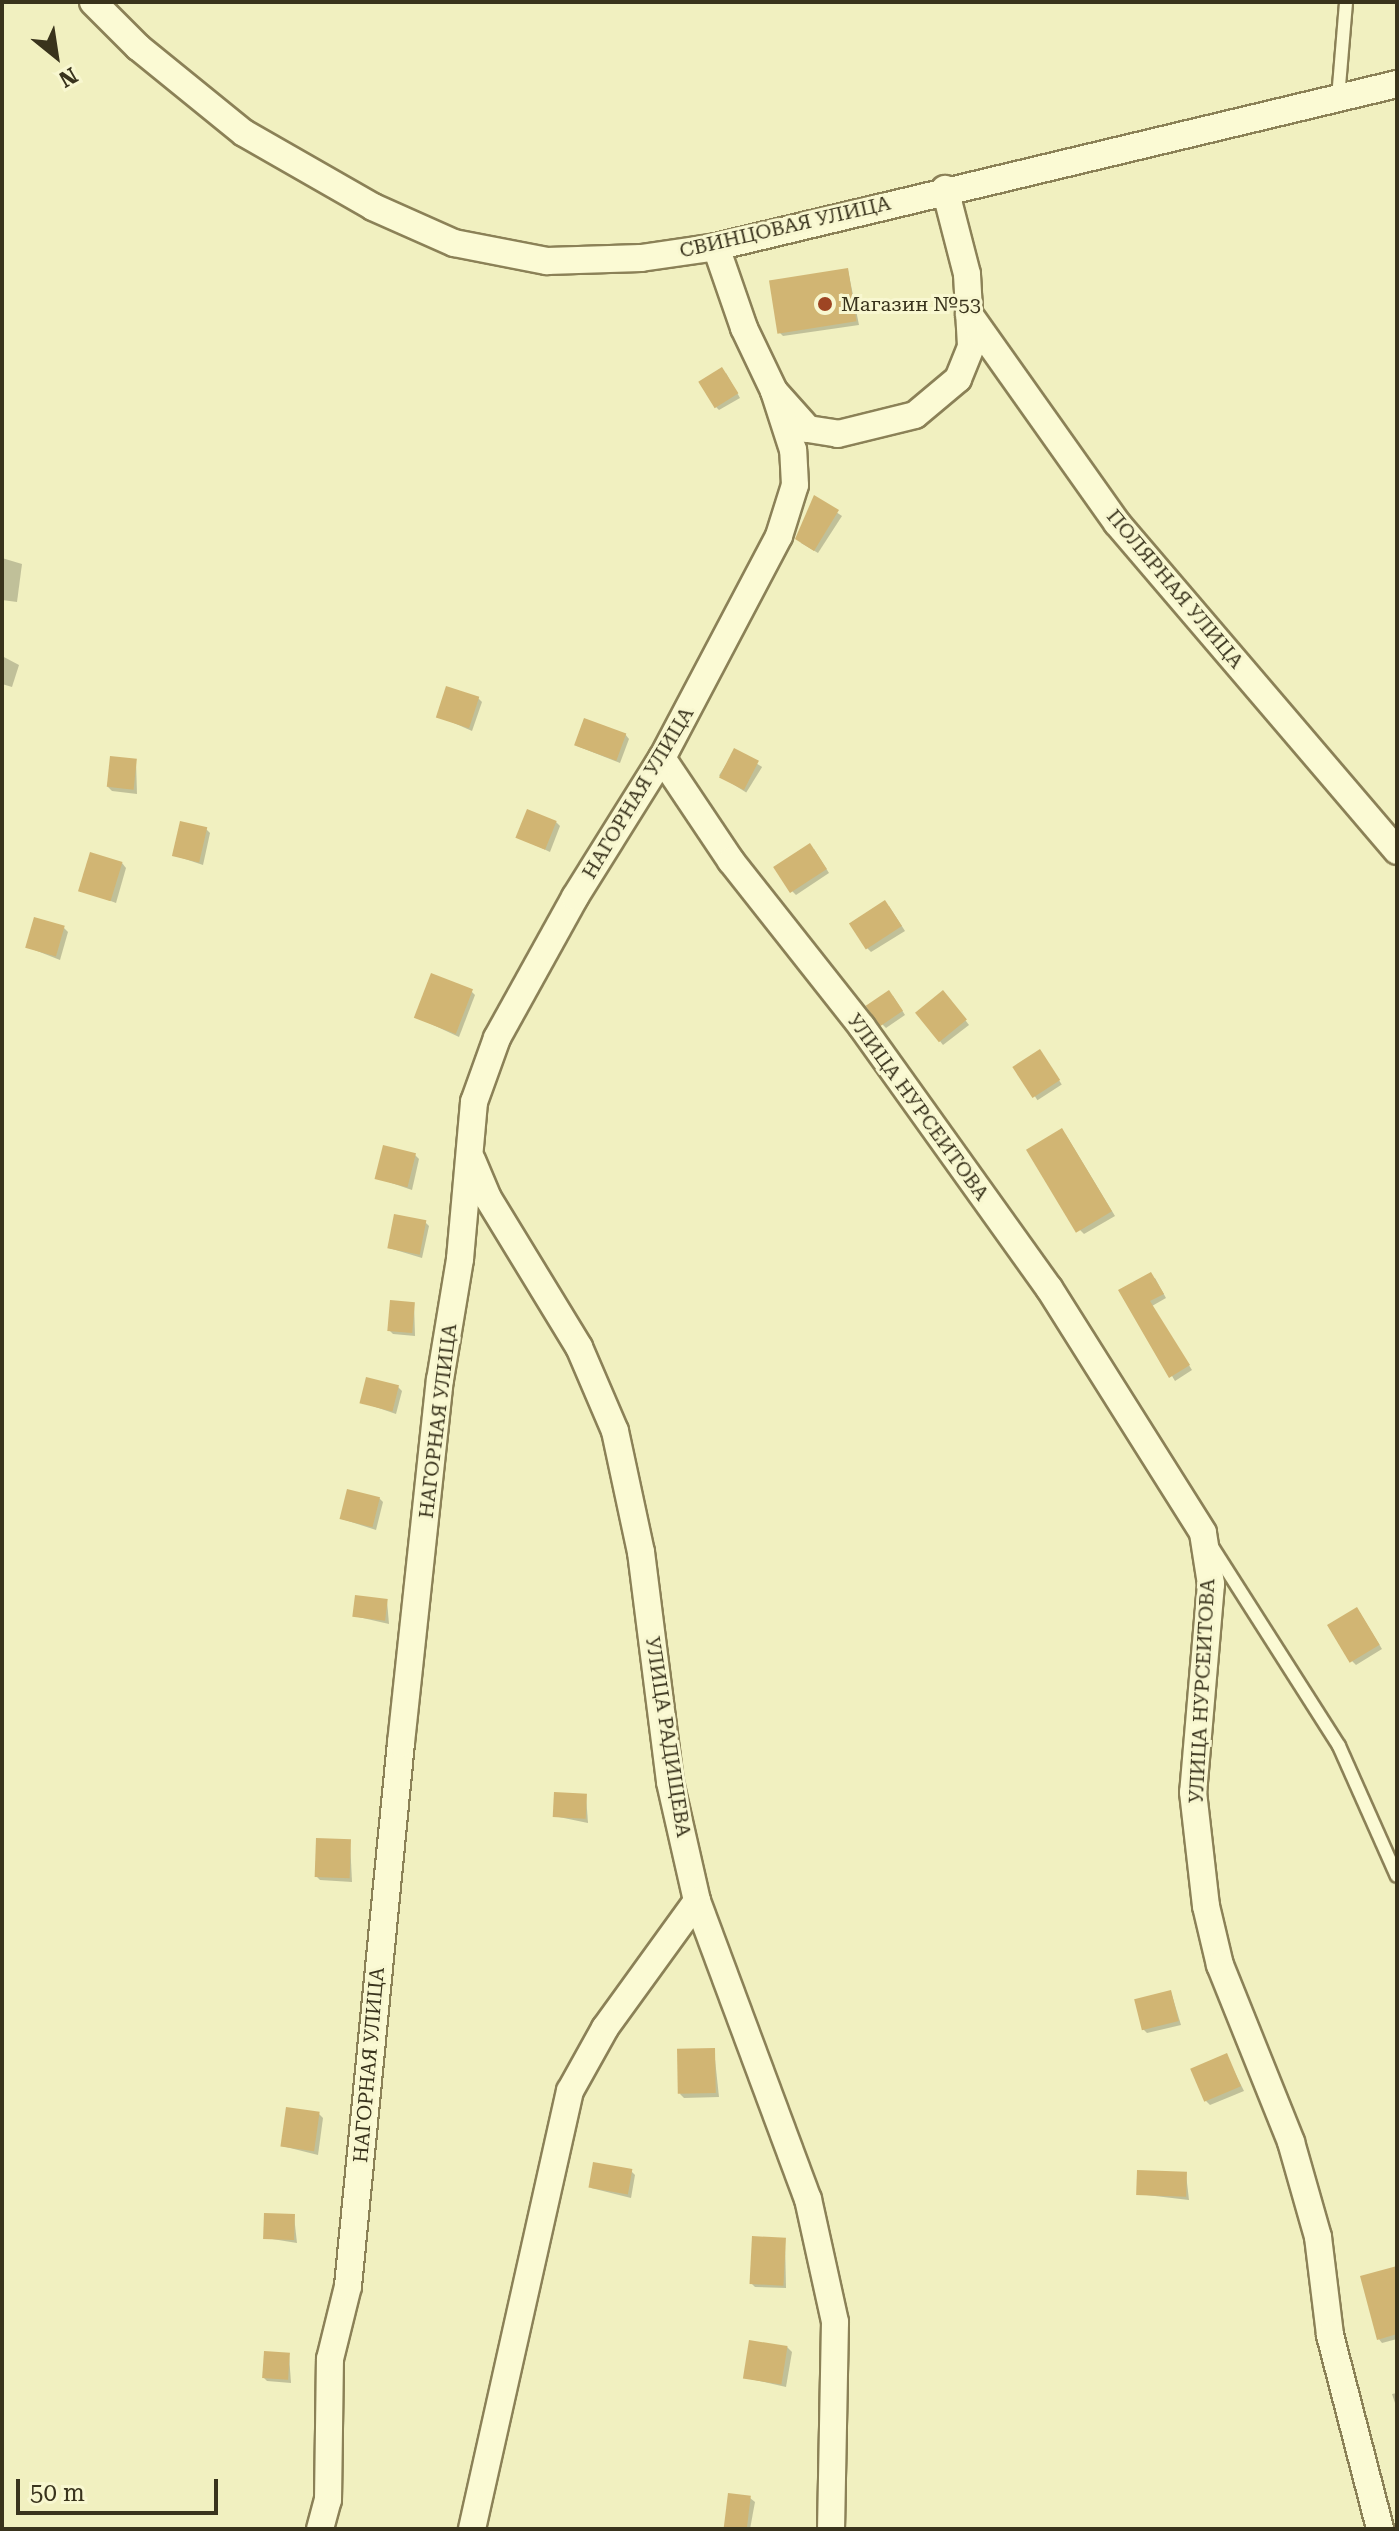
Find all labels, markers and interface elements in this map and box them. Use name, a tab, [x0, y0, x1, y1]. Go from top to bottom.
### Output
north arrow	[16, 16, 96, 96]
text: N	[55, 62, 82, 92]
street label: СВИНЦОВАЯ УЛИЦА	[677, 191, 893, 263]
place label: Магазин №53	[841, 292, 981, 316]
marker: Магазин №53	[816, 295, 834, 313]
street label: ПОЛЯРНАЯ УЛИЦА	[1102, 505, 1248, 673]
street label: НАГОРНАЯ УЛИЦА	[577, 703, 699, 883]
street label: УЛИЦА НУРСЕИТОВА	[842, 1009, 994, 1205]
street label: НАГОРНАЯ УЛИЦА	[414, 1322, 462, 1520]
street label: УЛИЦА НУРСЕИТОВА	[1184, 1578, 1220, 1804]
street label: УЛИЦА РАДИЩЕВА	[640, 1635, 696, 1839]
street label: НАГОРНАЯ УЛИЦА	[349, 1966, 389, 2164]
scale bar	[20, 2463, 222, 2513]
text: 50 m	[30, 2479, 85, 2507]

